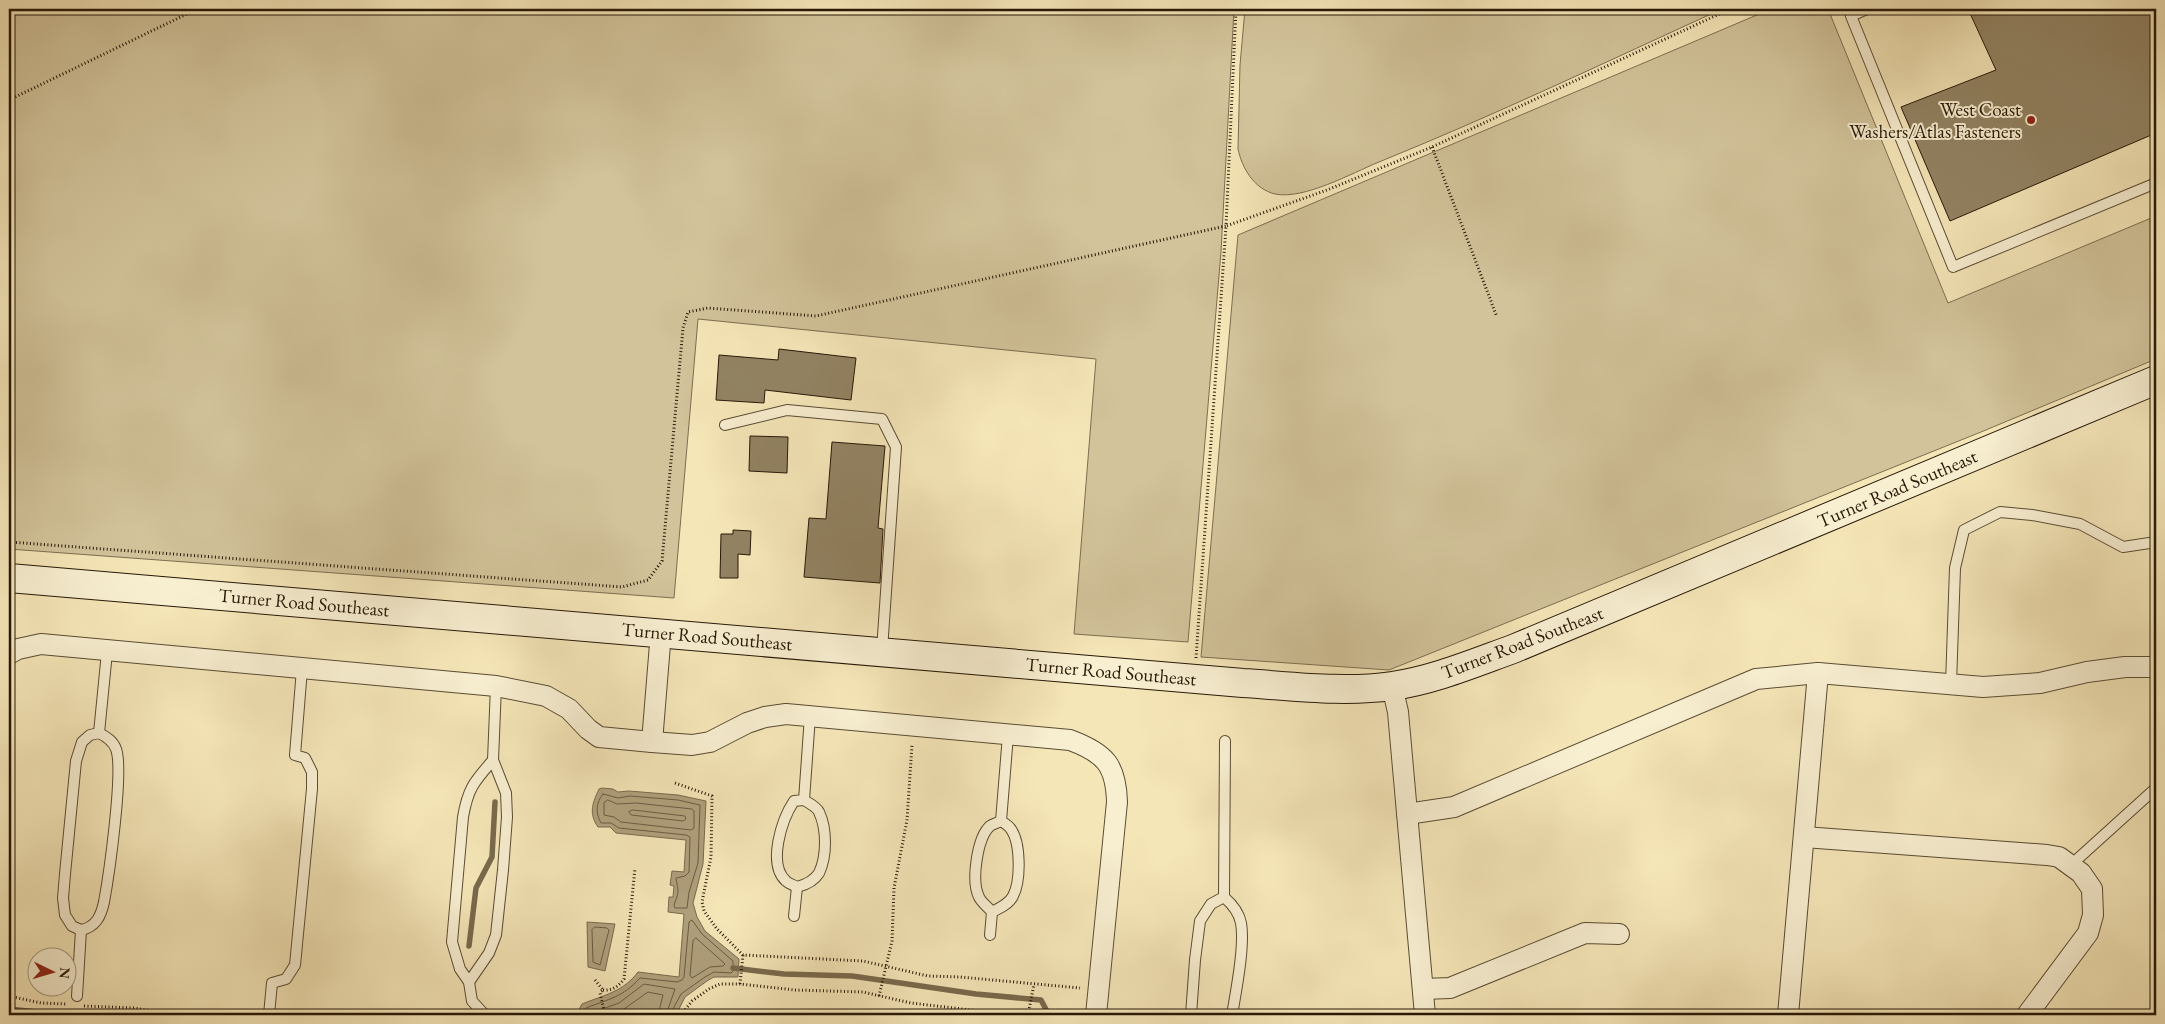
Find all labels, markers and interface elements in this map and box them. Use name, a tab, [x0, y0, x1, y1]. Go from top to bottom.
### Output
place label: West Coast Washers/Atlas Fasteners	[1849, 97, 2021, 144]
marker: West Coast Washers/Atlas Fasteners	[2025, 114, 2037, 126]
street label: Turner Road Southeast	[1813, 443, 1981, 533]
street label: Turner Road Southeast	[218, 583, 390, 622]
street label: Turner Road Southeast	[1438, 600, 1607, 685]
street label: Turner Road Southeast	[621, 617, 793, 656]
street label: Turner Road Southeast	[1025, 652, 1197, 691]
north arrow	[28, 946, 78, 996]
text: N	[55, 967, 74, 980]

